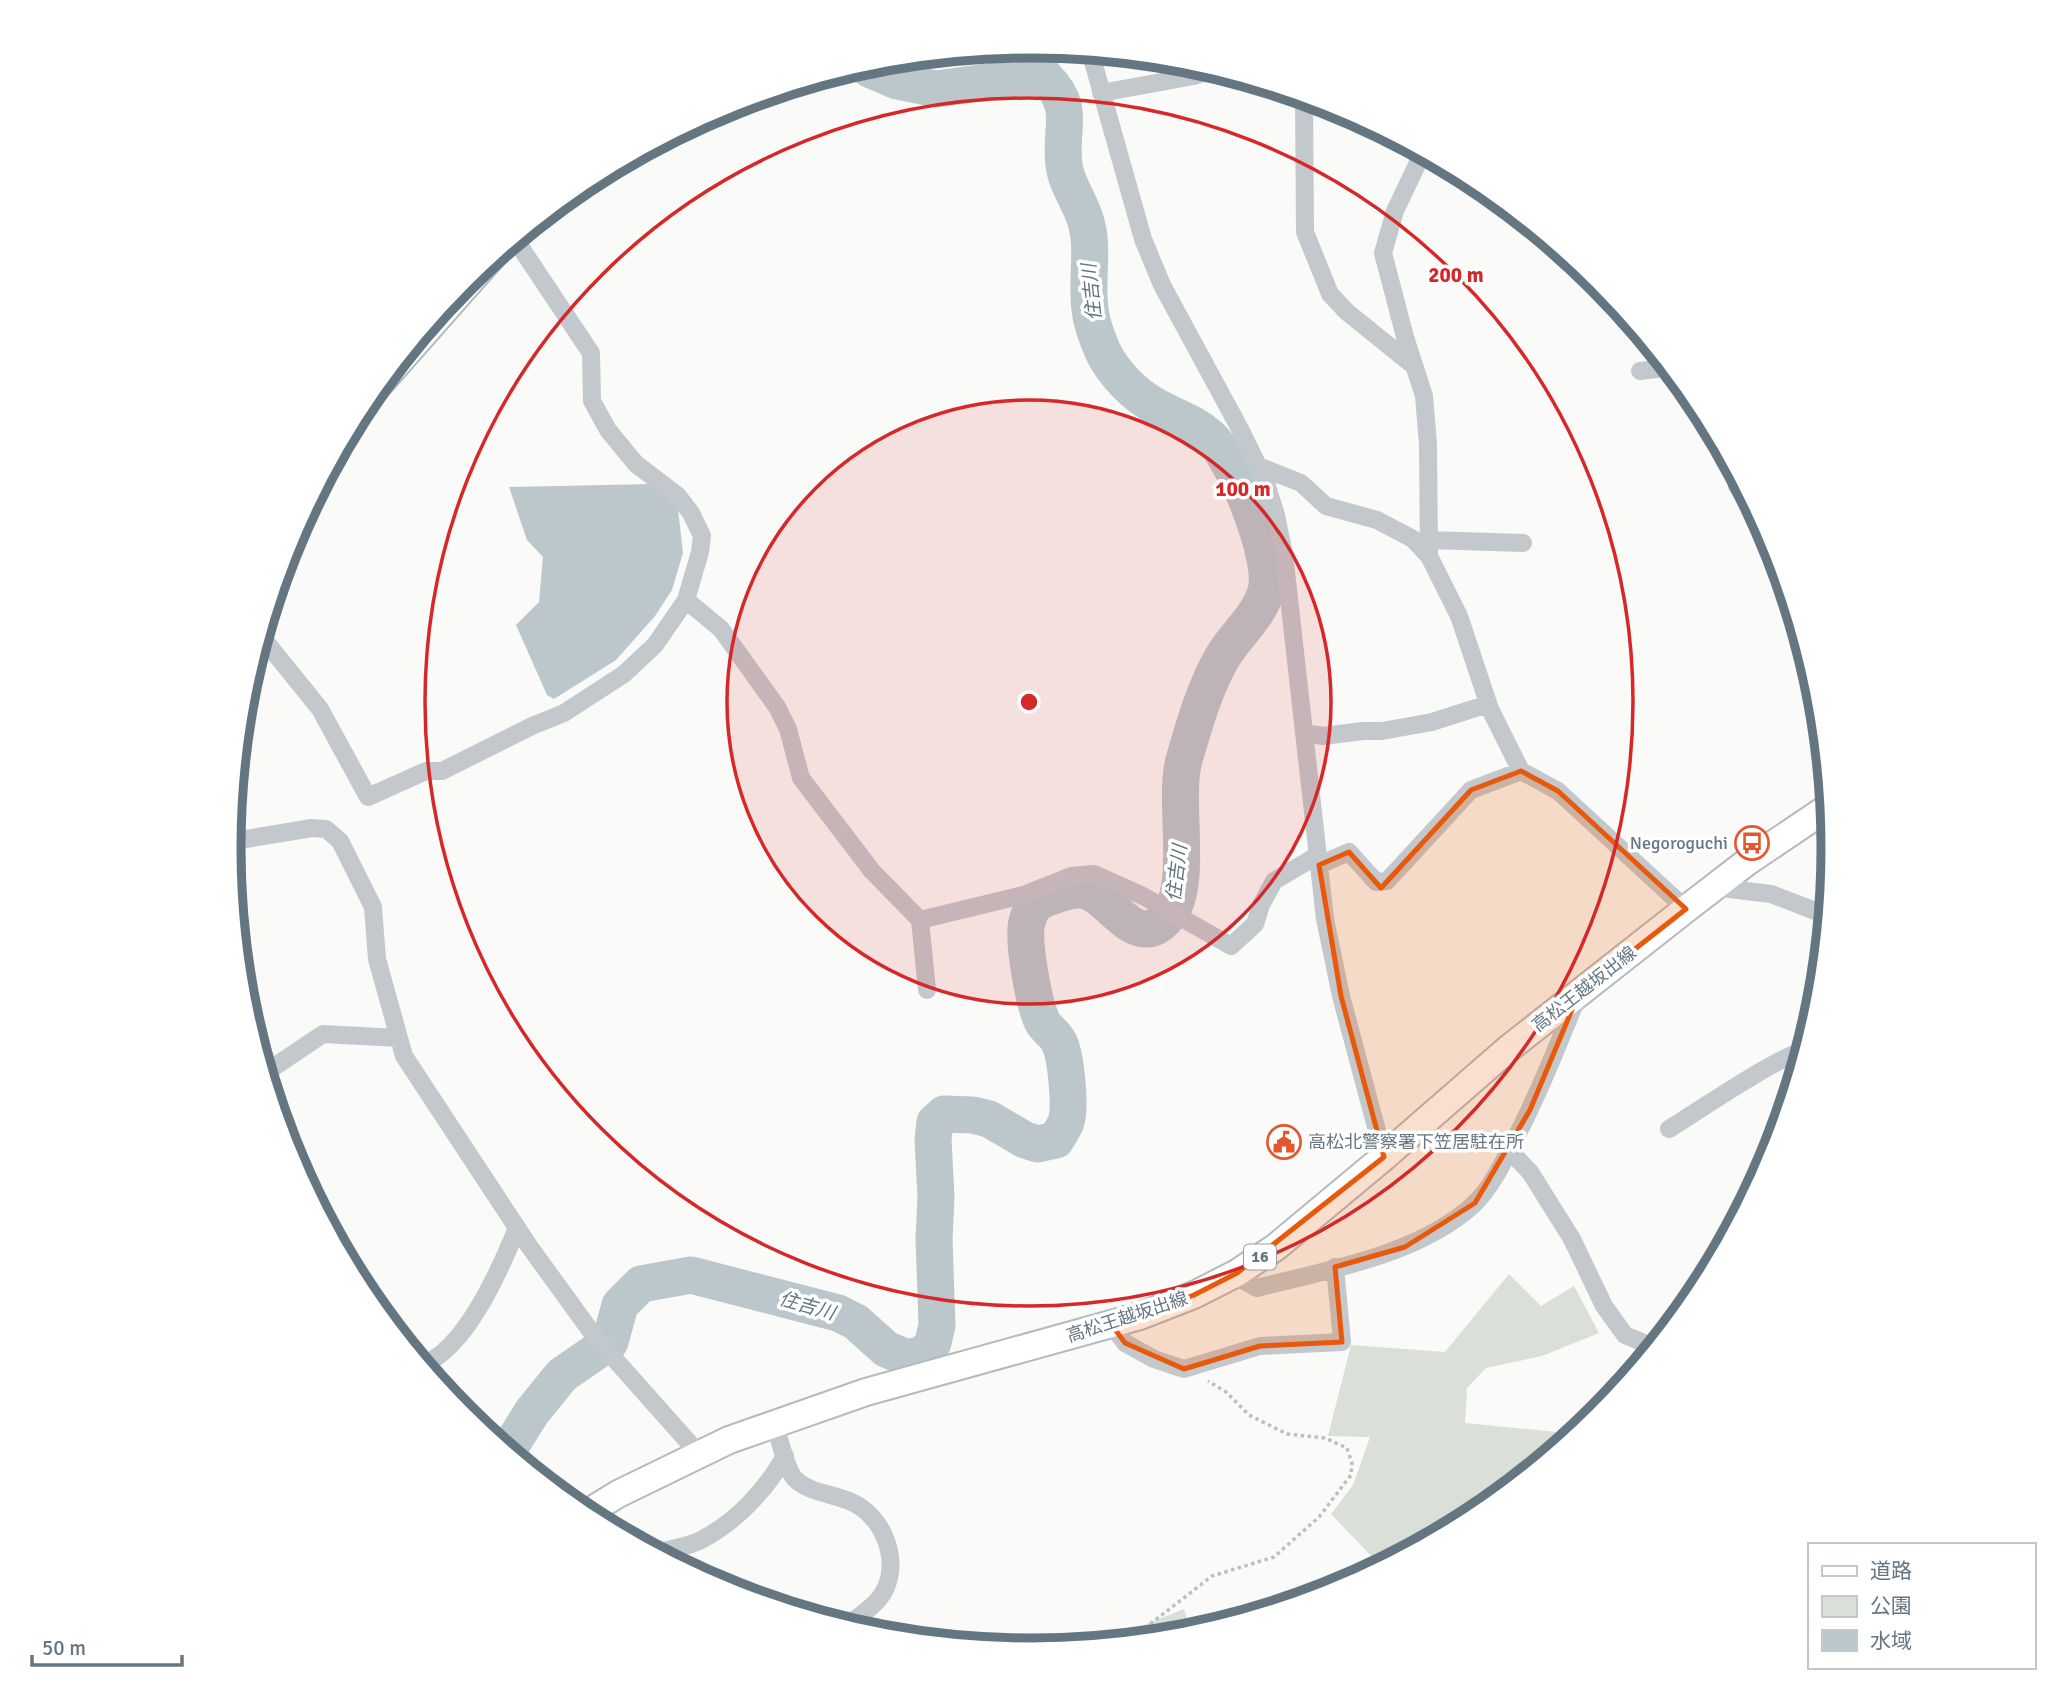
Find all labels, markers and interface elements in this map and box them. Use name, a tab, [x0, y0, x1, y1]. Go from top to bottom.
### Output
water label: 住吉川	[1077, 260, 1107, 322]
text: 200 m	[1428, 262, 1484, 288]
text: 100 m	[1215, 476, 1271, 502]
centre of rings	[1017, 690, 1041, 714]
bus stop icon: Negoroguchi	[1733, 824, 1771, 862]
place label: Negoroguchi	[1630, 832, 1728, 854]
water label: 住吉川	[1162, 841, 1193, 903]
street label: 高松王越坂出線	[1528, 942, 1640, 1036]
public building icon: 高松北警察署下笠居駐在所	[1265, 1123, 1303, 1161]
place label: 高松北警察署下笠居駐在所	[1308, 1131, 1524, 1153]
road number: 16	[1244, 1245, 1276, 1270]
water label: 住吉川	[776, 1287, 840, 1326]
street label: 高松王越坂出線	[1064, 1287, 1190, 1347]
legend	[1808, 1543, 2035, 1669]
text: 道路	[1870, 1558, 1912, 1584]
text: 公園	[1870, 1593, 1912, 1619]
scale bar	[32, 1624, 182, 1668]
text: 水域	[1870, 1628, 1912, 1654]
text: 50 m	[42, 1635, 86, 1661]

